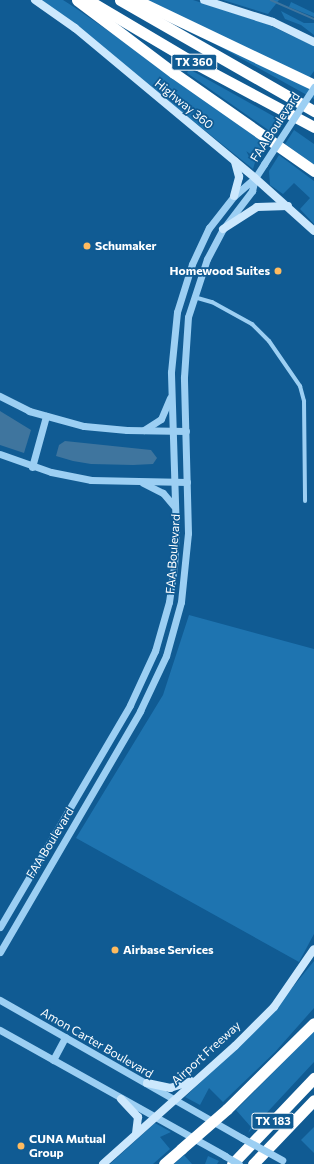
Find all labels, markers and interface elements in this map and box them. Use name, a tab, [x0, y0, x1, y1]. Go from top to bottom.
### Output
road number: TX 360	[171, 53, 217, 71]
street label: Highway 360	[152, 76, 216, 132]
street label: FAA Boulevard	[247, 90, 303, 164]
place label: Schumaker	[95, 239, 156, 253]
marker: Schumaker	[82, 241, 92, 251]
place label: Homewood Suites	[170, 264, 270, 278]
marker: Homewood Suites	[273, 266, 283, 276]
street label: FAA Boulevard	[163, 514, 183, 594]
street label: FAA Boulevard	[23, 805, 77, 881]
place label: Airbase Services	[123, 943, 214, 957]
marker: Airbase Services	[110, 945, 120, 955]
street label: Amon Carter Boulevard	[38, 1005, 156, 1081]
street label: Airport Freeway	[168, 1018, 244, 1088]
road number: TX 183	[251, 1112, 295, 1130]
place label: CUNA Mutual Group	[29, 1132, 106, 1160]
marker: CUNA Mutual Group	[16, 1141, 26, 1151]

